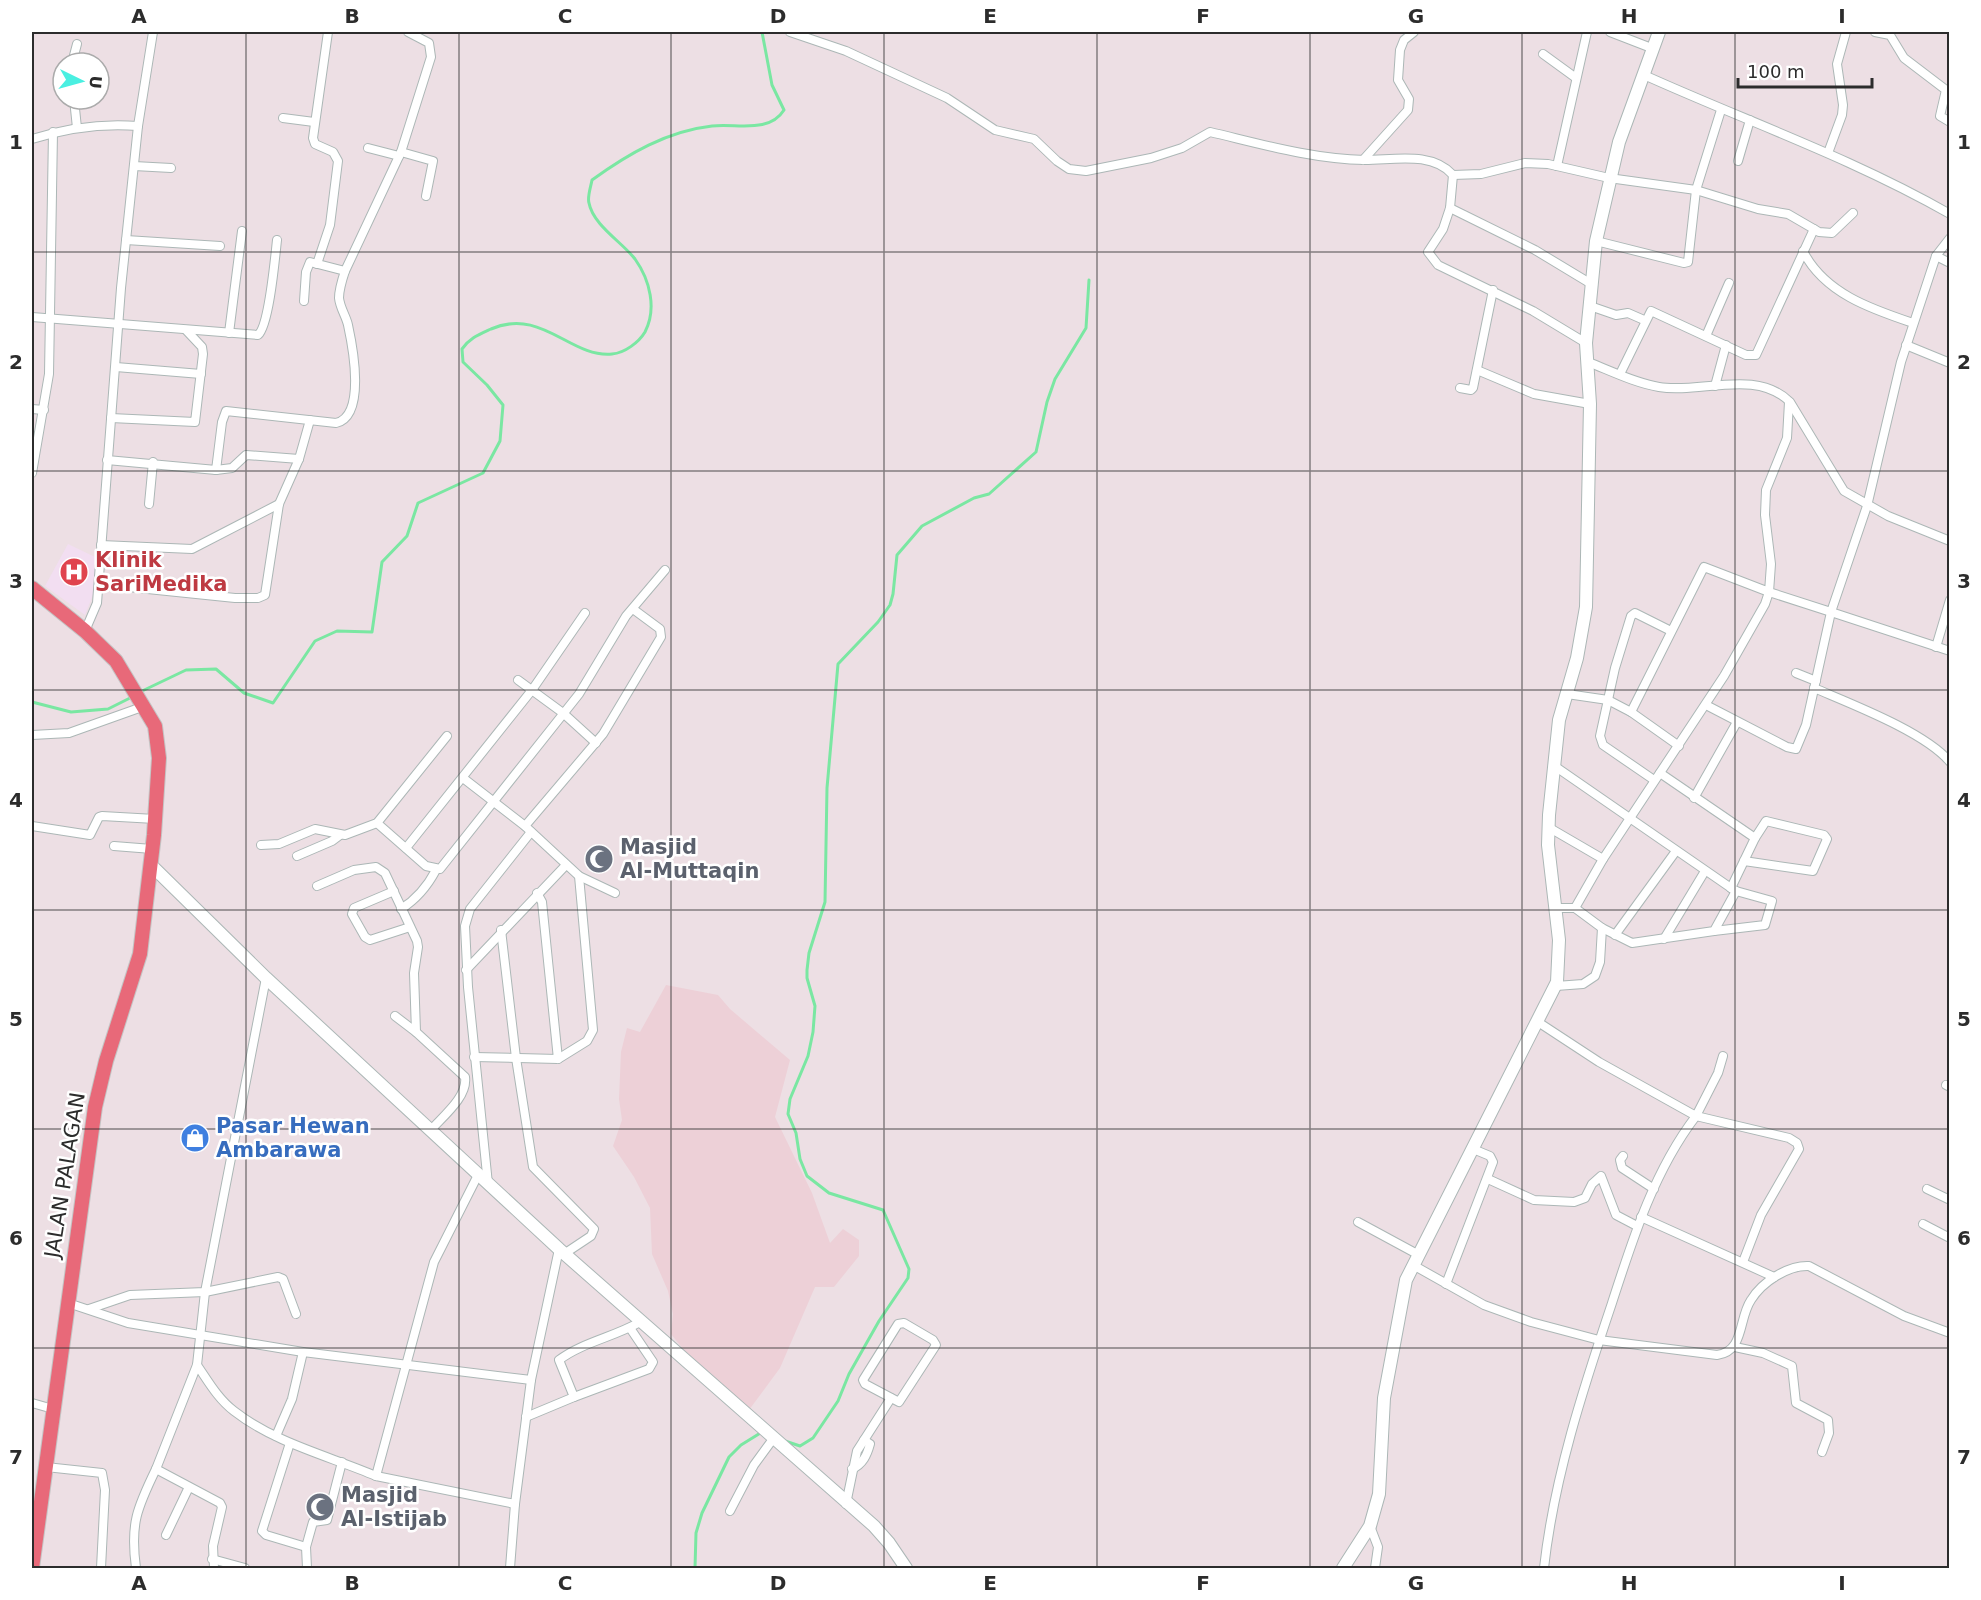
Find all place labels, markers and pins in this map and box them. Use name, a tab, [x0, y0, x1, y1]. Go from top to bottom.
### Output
place label: Klinik SariMedika	[95, 548, 227, 596]
hospital icon: Klinik SariMedika	[58, 556, 90, 588]
place label: Masjid Al-Muttaqin	[620, 835, 759, 883]
mosque icon: Masjid Al-Muttaqin	[583, 843, 615, 875]
place label: Pasar Hewan Ambarawa	[216, 1114, 370, 1162]
shop icon: Pasar Hewan Ambarawa	[179, 1122, 211, 1154]
place label: Masjid Al-Istijab	[341, 1483, 447, 1531]
mosque icon: Masjid Al-Istijab	[304, 1491, 336, 1523]

